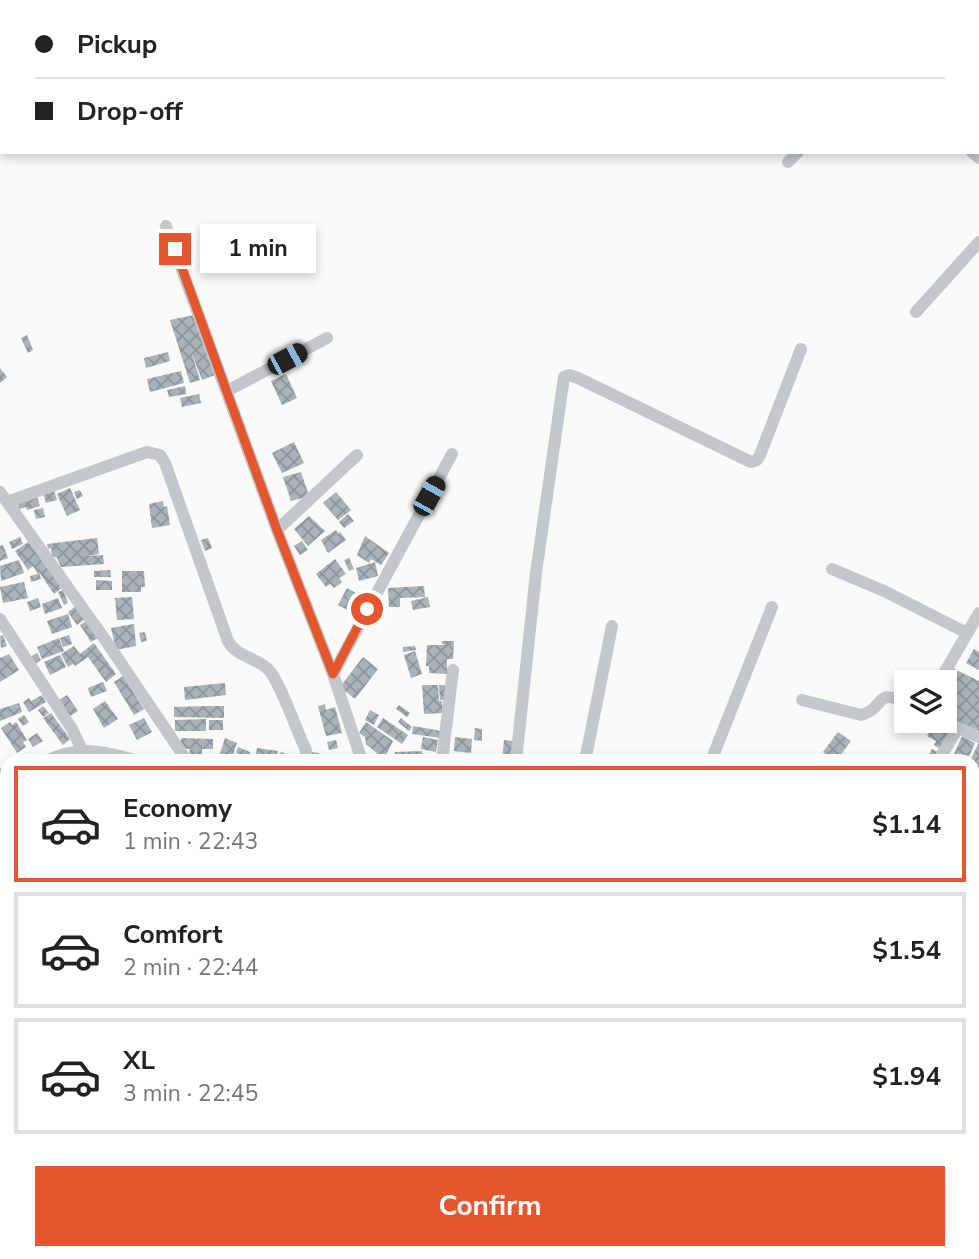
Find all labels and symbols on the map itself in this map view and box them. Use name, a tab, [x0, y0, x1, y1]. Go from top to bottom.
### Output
callout: 1 min	[200, 224, 315, 274]
route end	[159, 233, 191, 265]
car	[264, 340, 311, 378]
car	[410, 473, 449, 519]
route start	[351, 593, 383, 625]

